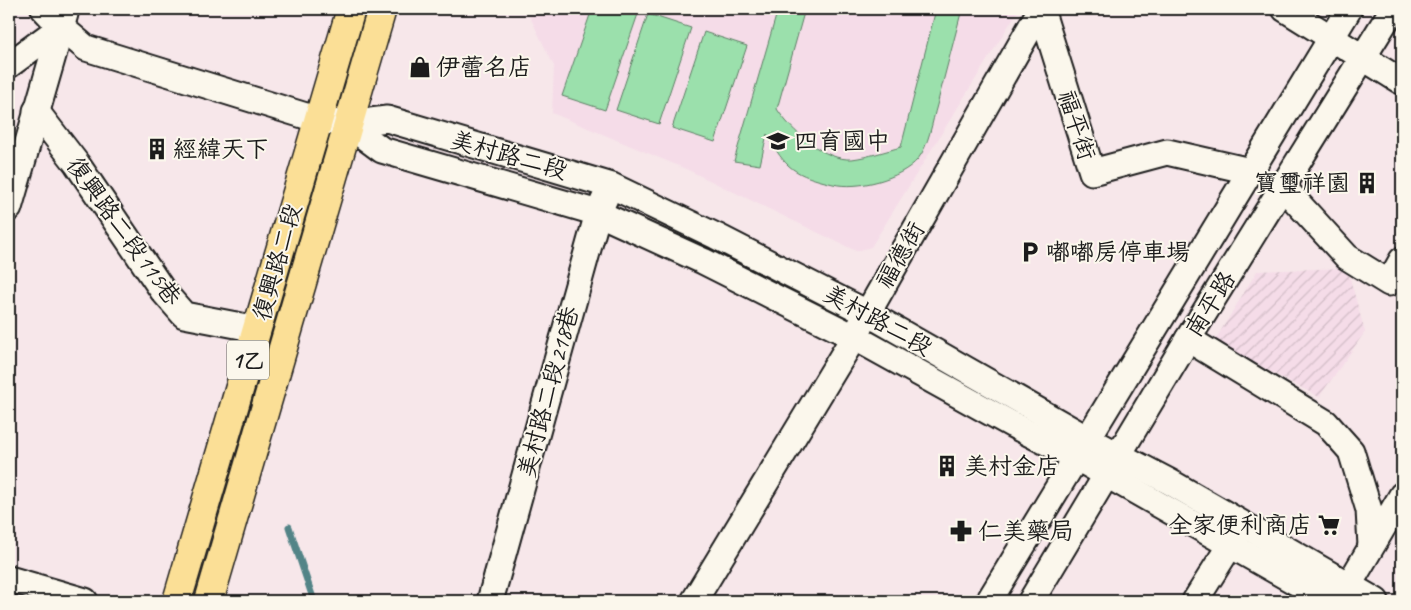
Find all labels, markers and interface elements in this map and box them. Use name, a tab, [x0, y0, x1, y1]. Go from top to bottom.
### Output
place label: 伊蕾名店	[436, 52, 532, 82]
shop icon: 伊蕾名店	[407, 54, 433, 80]
street label: 福平街	[1052, 86, 1102, 164]
street label: 美村路二段	[447, 124, 571, 186]
place label: 四育國中	[794, 126, 890, 156]
school or university icon: 四育國中	[765, 128, 791, 154]
place label: 經緯天下	[173, 134, 269, 164]
building icon: 經緯天下	[144, 136, 170, 162]
street label: 復興路二段115巷	[60, 151, 188, 311]
place label: 寶璽祥園	[1254, 168, 1350, 198]
building icon: 寶璽祥園	[1354, 170, 1380, 196]
street label: 復興路二段	[246, 200, 308, 324]
street label: 福德街	[869, 216, 931, 294]
place label: 嘟嘟房停車場	[1046, 237, 1190, 267]
parking icon: 嘟嘟房停車場	[1017, 239, 1043, 265]
street label: 南平路	[1178, 266, 1242, 342]
street label: 美村路二段	[818, 278, 938, 362]
street label: 美村路二段218巷	[511, 303, 585, 481]
road number: 1乙	[227, 340, 269, 380]
place label: 美村金店	[964, 451, 1060, 481]
building icon: 美村金店	[934, 453, 960, 479]
place label: 全家便利商店	[1168, 510, 1312, 540]
supermarket icon: 全家便利商店	[1316, 512, 1342, 538]
place label: 仁美藥局	[978, 516, 1074, 546]
pharmacy icon: 仁美藥局	[948, 518, 974, 544]

